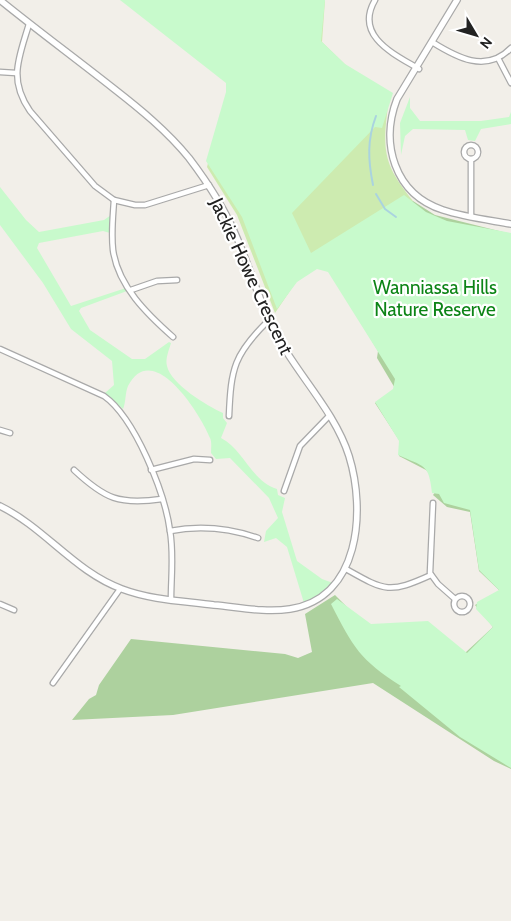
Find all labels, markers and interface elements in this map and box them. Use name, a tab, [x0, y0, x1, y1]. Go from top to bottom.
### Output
north arrow	[451, 10, 501, 60]
text: N	[476, 34, 496, 52]
street label: Jackie Howe Crescent	[205, 193, 298, 359]
park label: Wanniassa Hills Nature Reserve	[373, 276, 497, 321]

